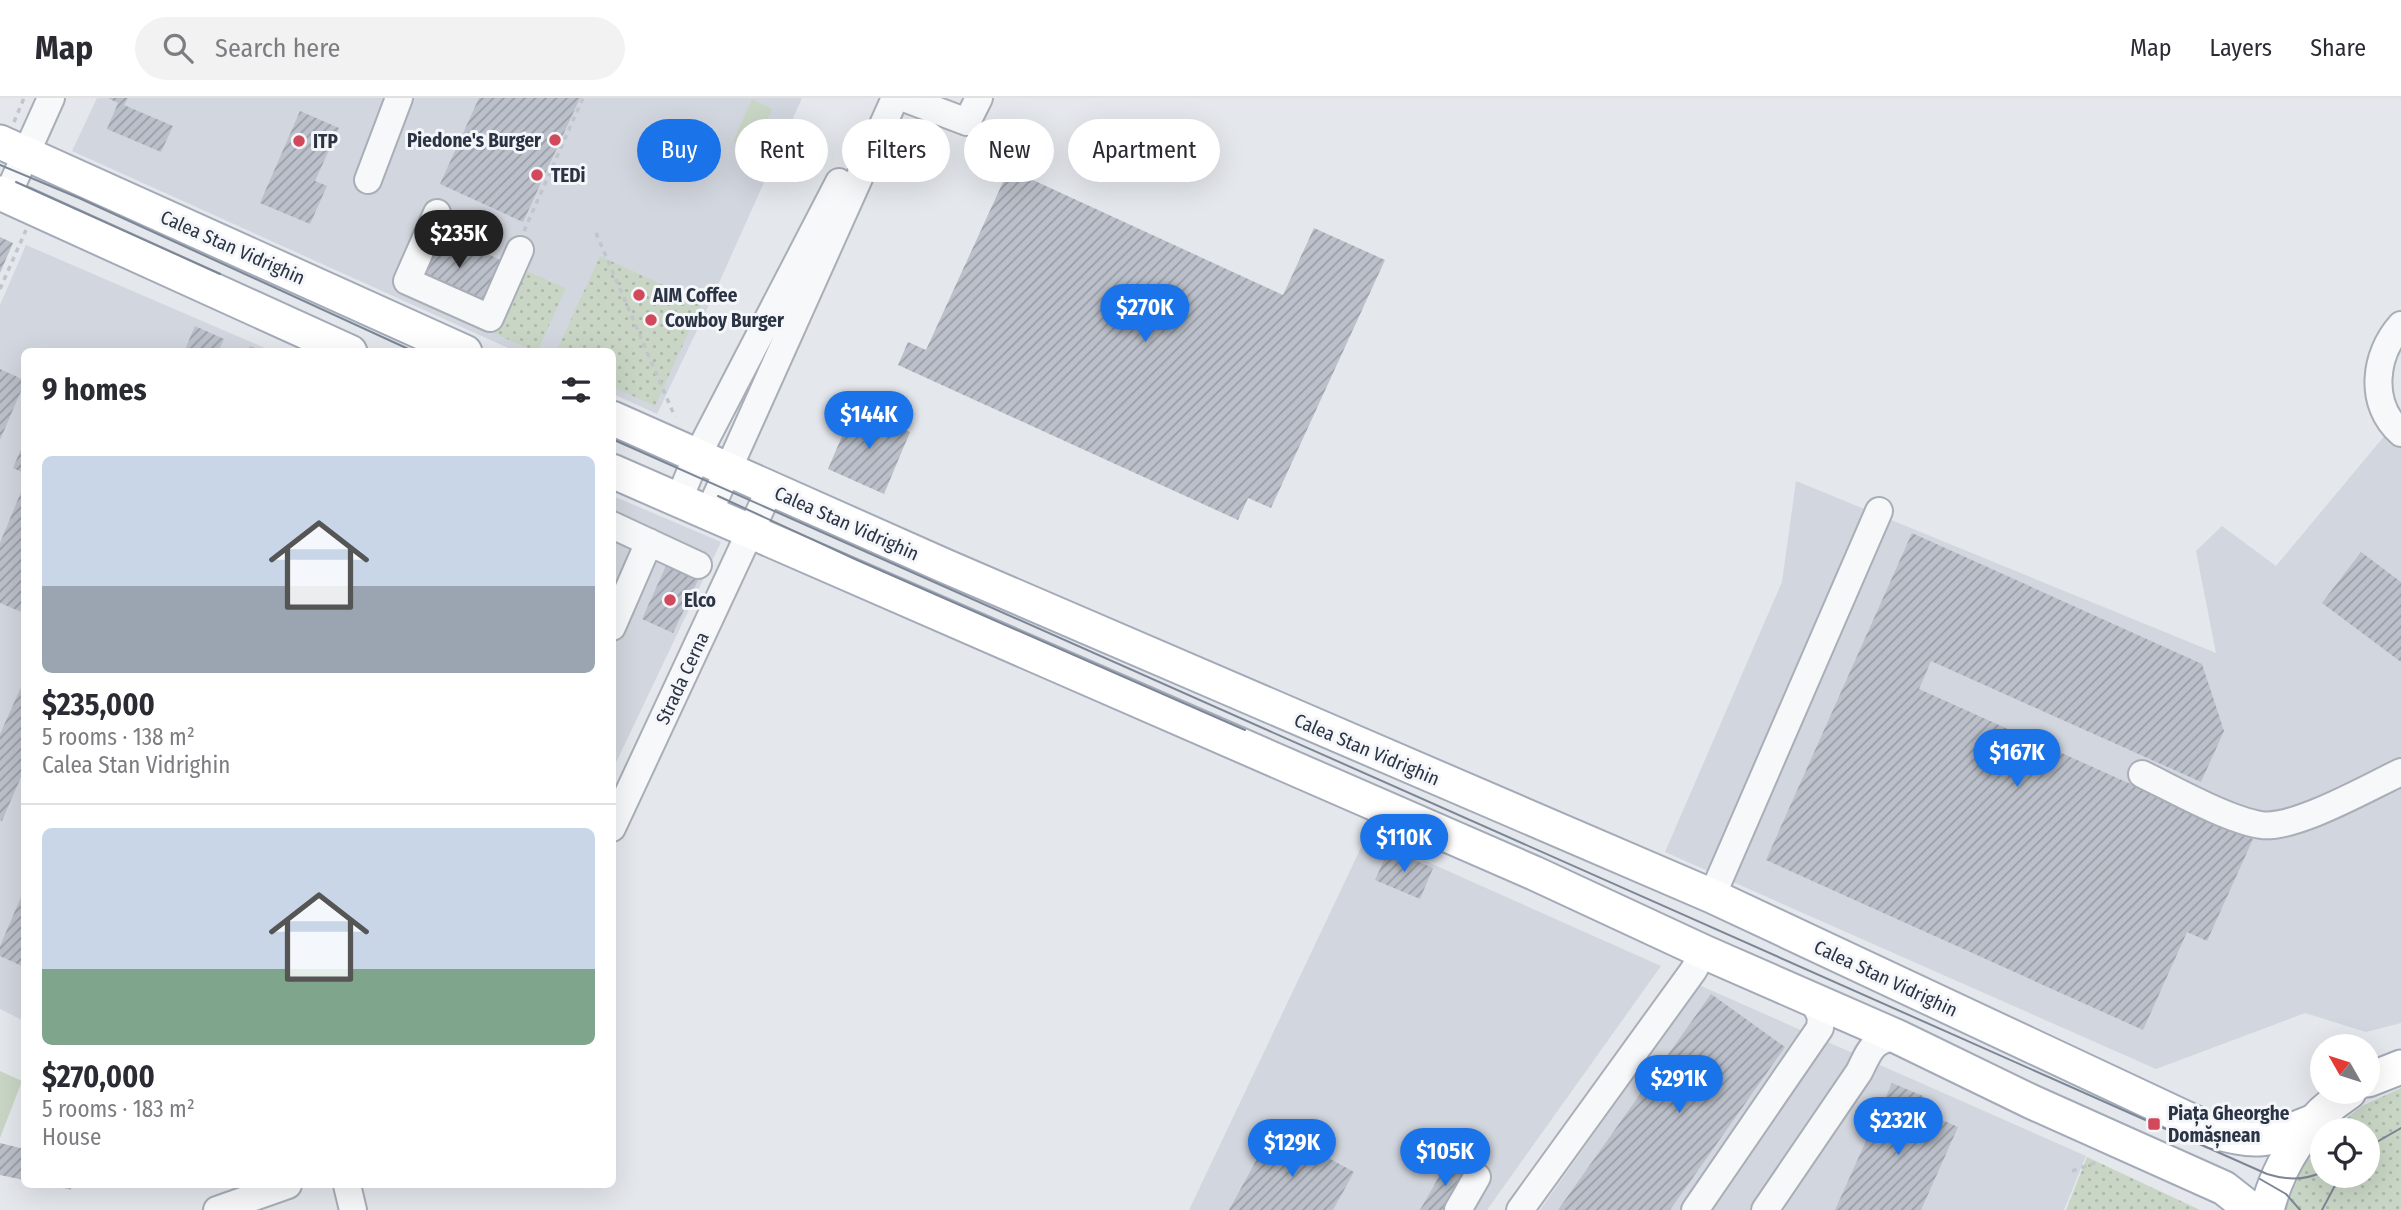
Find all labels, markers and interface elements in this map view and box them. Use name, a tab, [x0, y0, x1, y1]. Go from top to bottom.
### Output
search box	[135, 17, 625, 80]
text: Map	[35, 28, 93, 68]
icon: search	[159, 29, 197, 67]
text: Search here	[215, 33, 340, 64]
text: Map	[2130, 34, 2172, 62]
text: Layers	[2210, 34, 2272, 62]
text: Share	[2310, 34, 2366, 62]
chip: Buy	[637, 119, 721, 182]
chip: Rent	[735, 119, 828, 182]
chip: Filters	[842, 119, 950, 182]
chip: New	[964, 119, 1054, 182]
chip: Apartment	[1068, 119, 1220, 182]
place label: Piedone's Burger	[407, 129, 542, 152]
place label: ITP	[313, 130, 338, 153]
marker: Piedone's Burger	[547, 132, 563, 148]
marker: ITP	[291, 133, 307, 149]
place label: TEDi	[551, 164, 586, 187]
marker: TEDi	[529, 167, 545, 183]
street label: Calea Stan Vidrighin	[157, 205, 309, 290]
pin: $235K	[410, 211, 508, 270]
text: $235K	[430, 219, 488, 247]
place label: AIM Coffee	[652, 284, 738, 307]
pin: $270K	[1096, 285, 1194, 344]
marker: AIM Coffee	[631, 287, 647, 303]
text: $270K	[1116, 293, 1174, 321]
place label: Cowboy Burger	[665, 309, 785, 332]
marker: Cowboy Burger	[643, 312, 659, 328]
icon: filters	[557, 371, 595, 409]
text: 9 homes	[42, 372, 147, 408]
pin: $144K	[820, 392, 918, 451]
text: $144K	[840, 400, 898, 428]
street label: Calea Stan Vidrighin	[771, 481, 923, 566]
icon: home	[256, 502, 382, 628]
place label: Elco	[684, 589, 716, 612]
marker: Elco	[662, 592, 678, 608]
street label: Strada Cerna	[651, 628, 714, 728]
text: $235,000	[42, 687, 155, 723]
street label: Calea Stan Vidrighin	[1291, 708, 1443, 790]
text: 5 rooms · 138 m²	[42, 723, 195, 751]
pin: $167K	[1968, 730, 2066, 789]
text: $167K	[1989, 738, 2045, 766]
text: Calea Stan Vidrighin	[42, 751, 230, 779]
pin: $110K	[1355, 814, 1453, 874]
text: $110K	[1376, 823, 1432, 851]
icon: home	[256, 874, 382, 1000]
street label: Calea Stan Vidrighin	[1810, 935, 1961, 1022]
north arrow	[2310, 1034, 2380, 1104]
map controls	[2310, 1034, 2380, 1188]
pin: $291K	[1630, 1056, 1728, 1115]
text: $270,000	[42, 1059, 155, 1095]
text: $291K	[1651, 1064, 1707, 1092]
text: 5 rooms · 183 m²	[42, 1095, 195, 1123]
pin: $232K	[1849, 1098, 1947, 1157]
place label: Piața Gheorghe Domășnean	[2168, 1102, 2290, 1149]
text: $232K	[1870, 1106, 1926, 1134]
marker: Piața Gheorghe Domășnean	[2146, 1116, 2162, 1132]
button: locate	[2310, 1118, 2380, 1188]
pin: $129K	[1243, 1119, 1341, 1179]
text: House	[42, 1123, 101, 1151]
text: $129K	[1264, 1128, 1320, 1156]
pin: $105K	[1396, 1128, 1494, 1188]
text: $105K	[1416, 1137, 1474, 1165]

